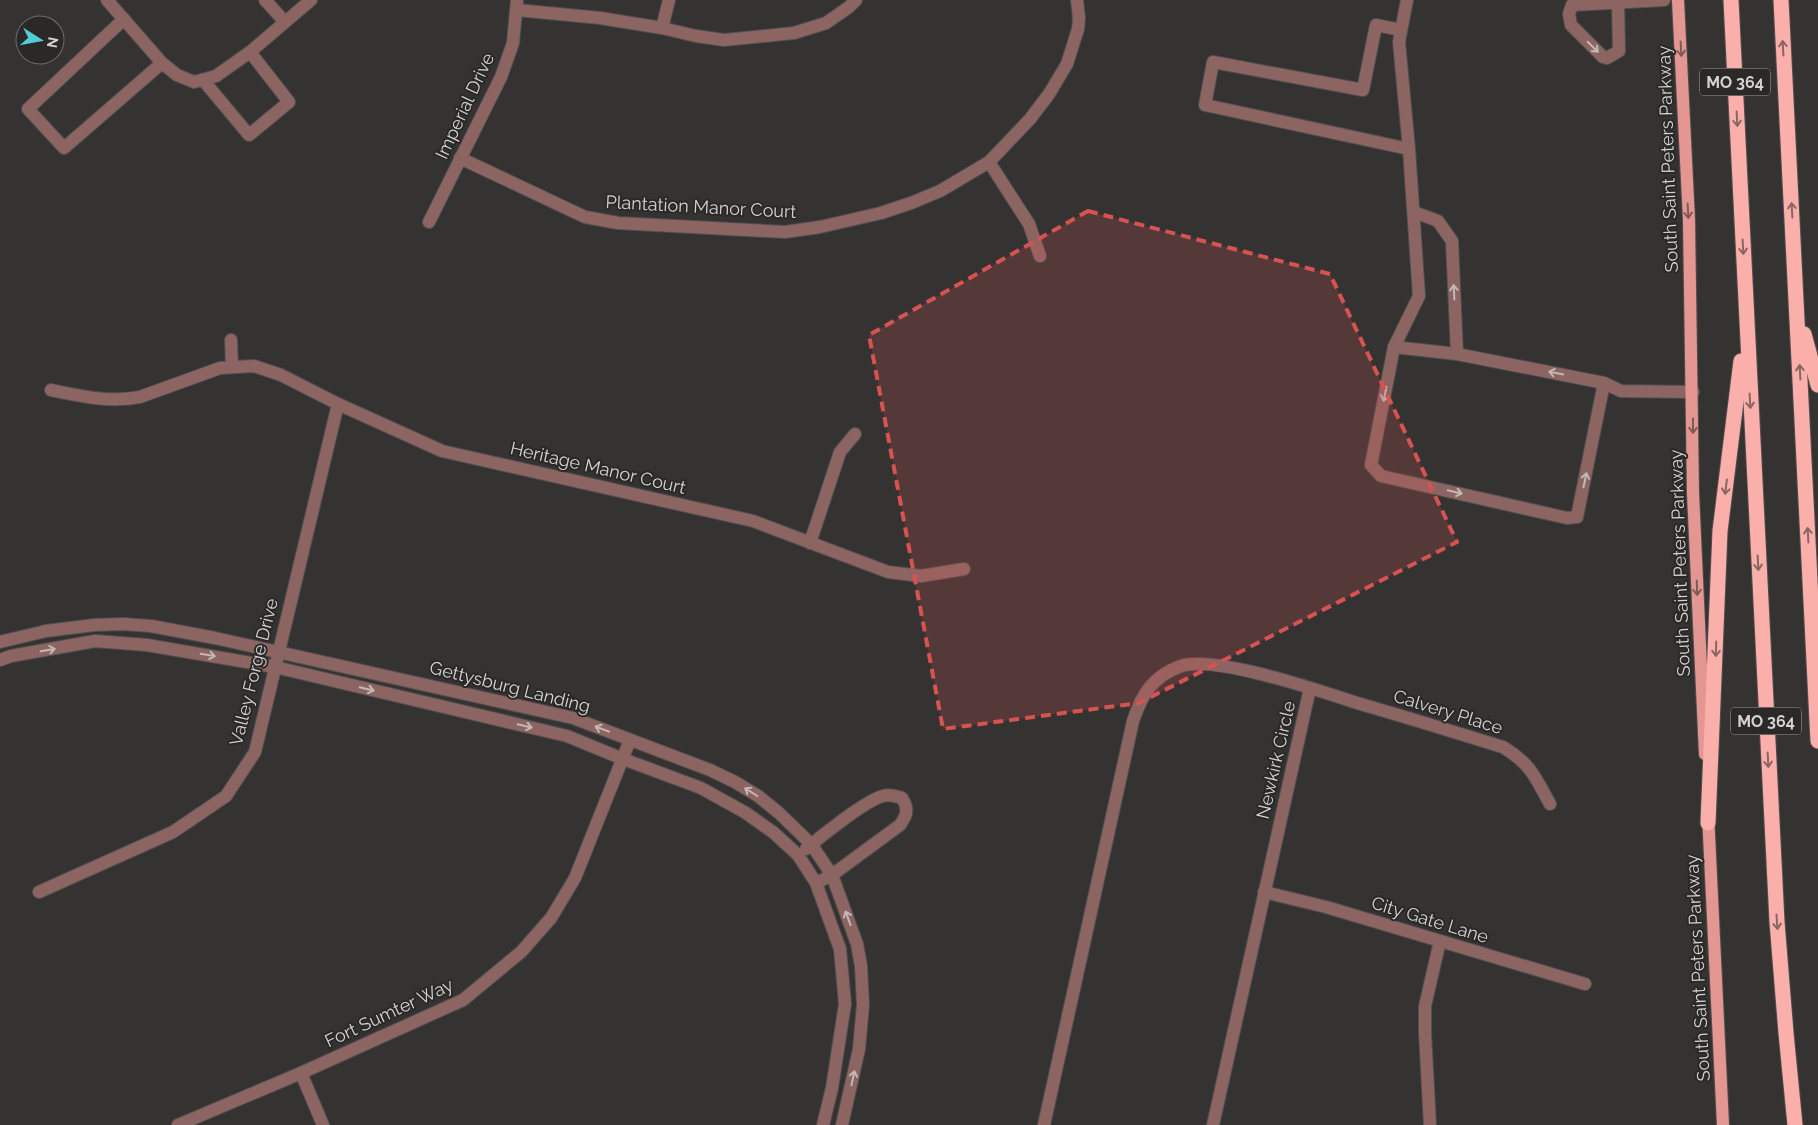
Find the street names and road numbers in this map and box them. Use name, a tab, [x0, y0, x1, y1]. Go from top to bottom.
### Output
street label: South Saint Peters Parkway	[1653, 45, 1682, 273]
street label: Imperial Drive	[431, 49, 498, 162]
road number: MO 364	[1700, 68, 1770, 95]
street label: Plantation Manor Court	[605, 191, 797, 222]
street label: Heritage Manor Court	[508, 437, 688, 498]
street label: South Saint Peters Parkway	[1665, 449, 1694, 677]
street label: Valley Forge Drive	[225, 596, 282, 748]
street label: Gettysburg Landing	[428, 656, 593, 717]
street label: Calvery Place	[1391, 685, 1506, 738]
street label: Newkirk Circle	[1252, 699, 1299, 821]
road number: MO 364	[1731, 708, 1801, 734]
street label: South Saint Peters Parkway	[1681, 854, 1714, 1082]
street label: City Gate Lane	[1369, 892, 1492, 947]
street label: Fort Sumter Way	[321, 974, 457, 1051]

